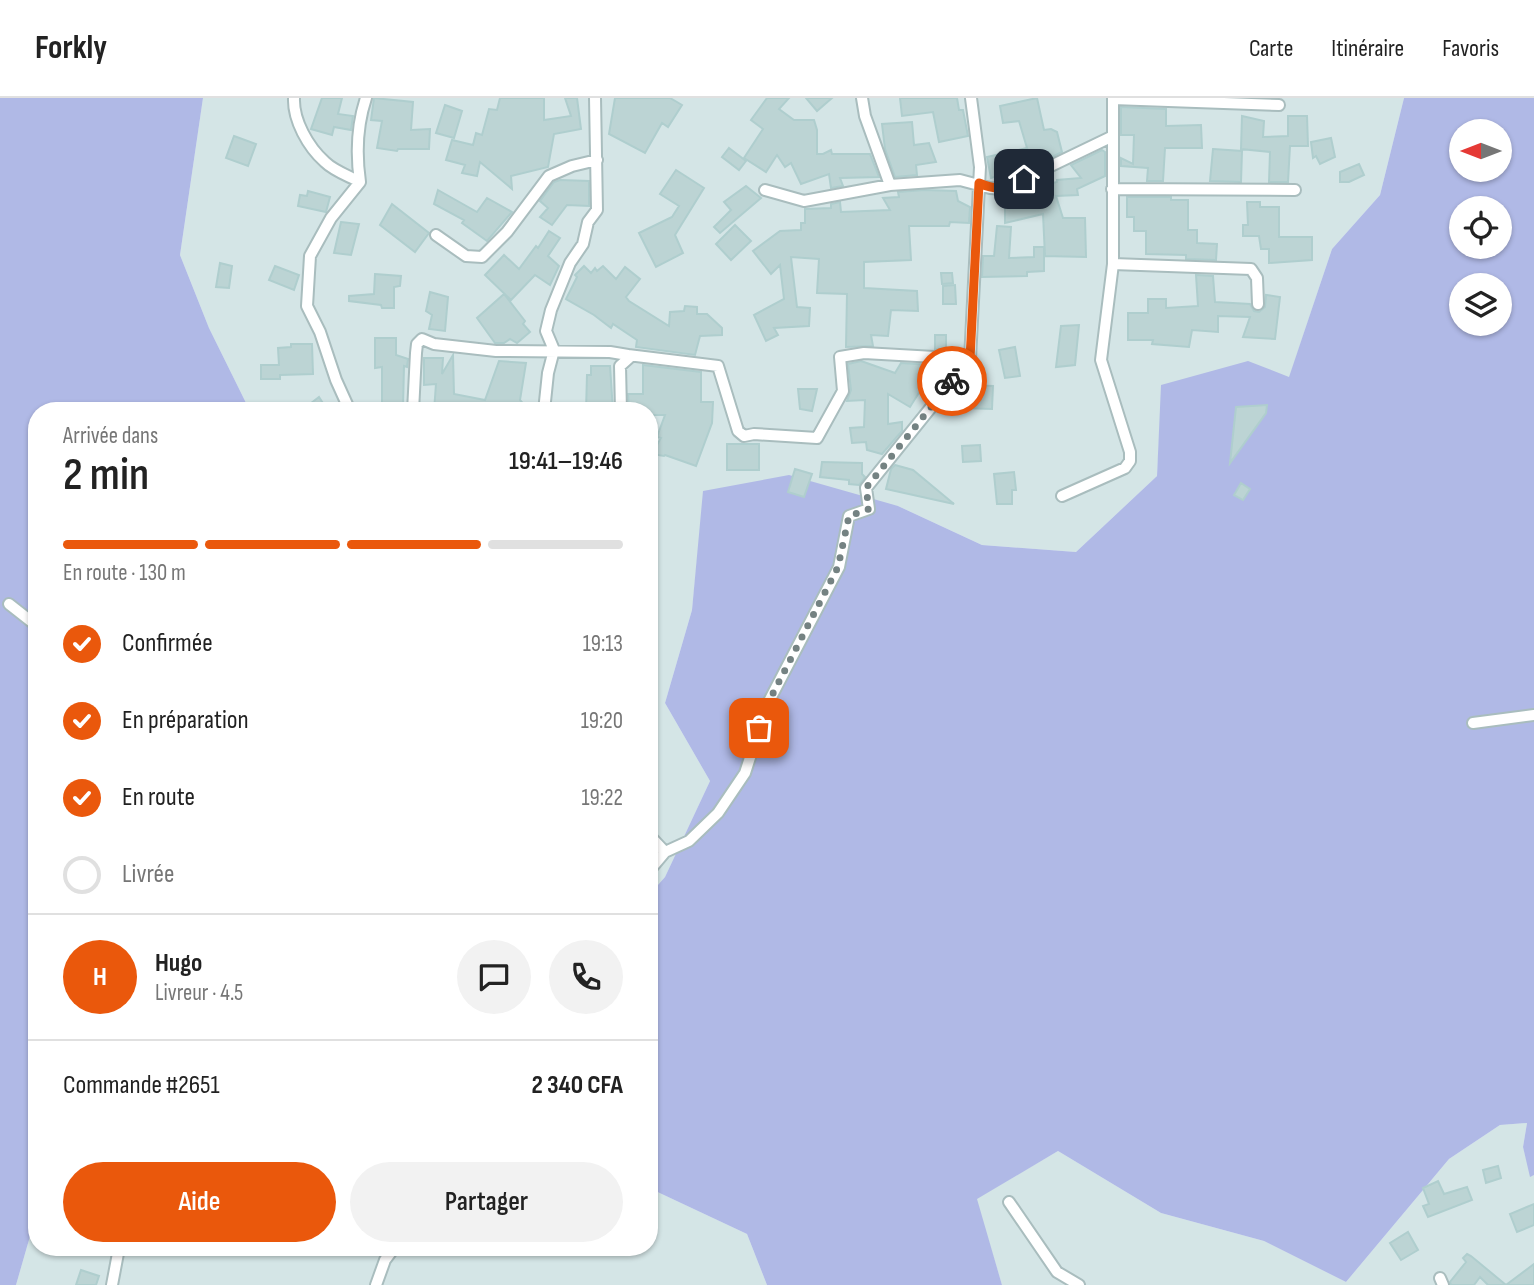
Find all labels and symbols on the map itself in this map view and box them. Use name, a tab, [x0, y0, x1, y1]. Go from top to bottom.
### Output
north arrow	[1449, 119, 1512, 182]
pin	[994, 149, 1054, 209]
courier	[917, 346, 987, 416]
pin	[729, 698, 789, 758]

